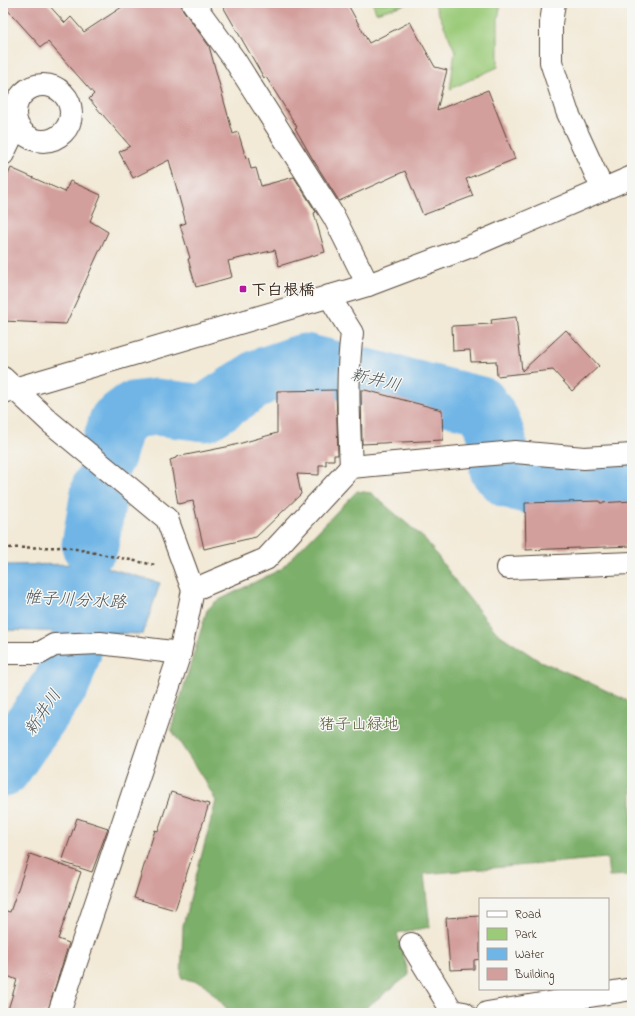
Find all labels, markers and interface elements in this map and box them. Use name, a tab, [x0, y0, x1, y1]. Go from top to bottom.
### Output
place label: 下白根橋	[251, 279, 315, 303]
marker: 下白根橋	[238, 284, 248, 294]
water label: 新井川	[348, 362, 403, 399]
water label: 帷子川分水路	[23, 585, 128, 616]
water label: 新井川	[19, 685, 68, 741]
park label: 猪子山緑地	[319, 713, 399, 737]
legend	[479, 898, 609, 990]
text: Road	[515, 906, 541, 924]
text: Park	[515, 926, 537, 944]
text: Water	[515, 946, 544, 964]
text: Building	[514, 966, 554, 985]

